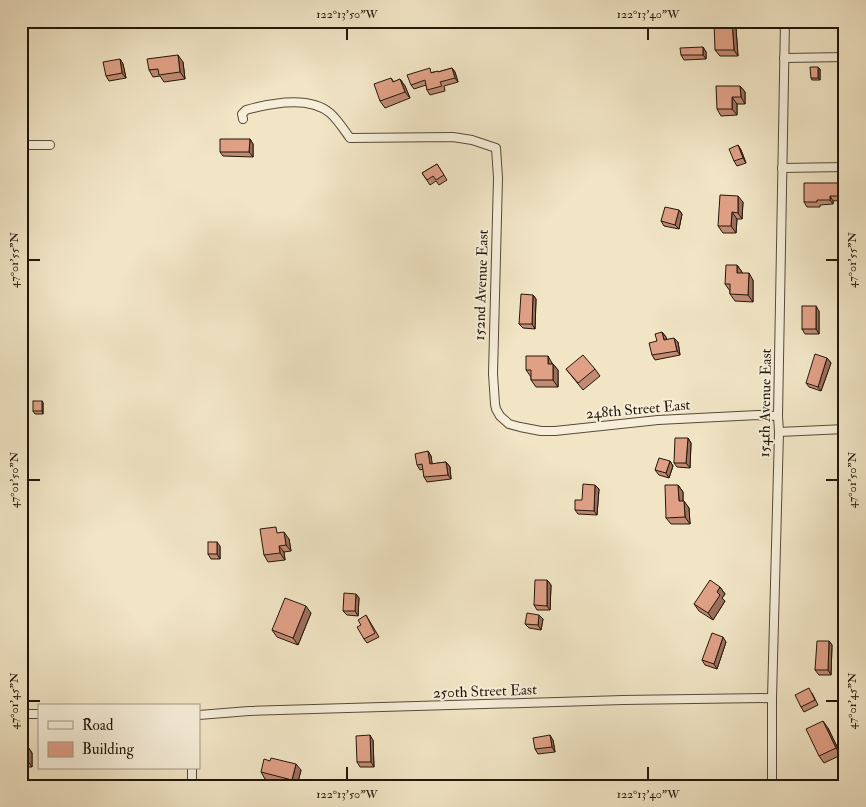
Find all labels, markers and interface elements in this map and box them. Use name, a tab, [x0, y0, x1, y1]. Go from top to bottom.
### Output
text: 122°13'50"W	[316, 7, 378, 22]
text: 122°13'40"W	[617, 7, 680, 22]
street label: 152nd Avenue East	[470, 229, 493, 341]
text: 47°01'55"N	[7, 232, 22, 288]
text: 47°01'55"N	[845, 232, 860, 288]
street label: 154th Avenue East	[755, 348, 776, 458]
street label: 248th Street East	[585, 395, 691, 424]
text: 47°01'50"N	[7, 451, 22, 508]
text: 47°01'50"N	[845, 451, 860, 508]
text: 47°01'45"N	[7, 672, 22, 730]
text: 47°01'45"N	[845, 672, 860, 730]
street label: 250th Street East	[433, 680, 537, 703]
legend	[38, 704, 200, 770]
text: Road	[82, 716, 114, 735]
text: Building	[82, 740, 134, 759]
text: 122°13'50"W	[316, 787, 378, 802]
text: 122°13'40"W	[617, 787, 680, 802]

